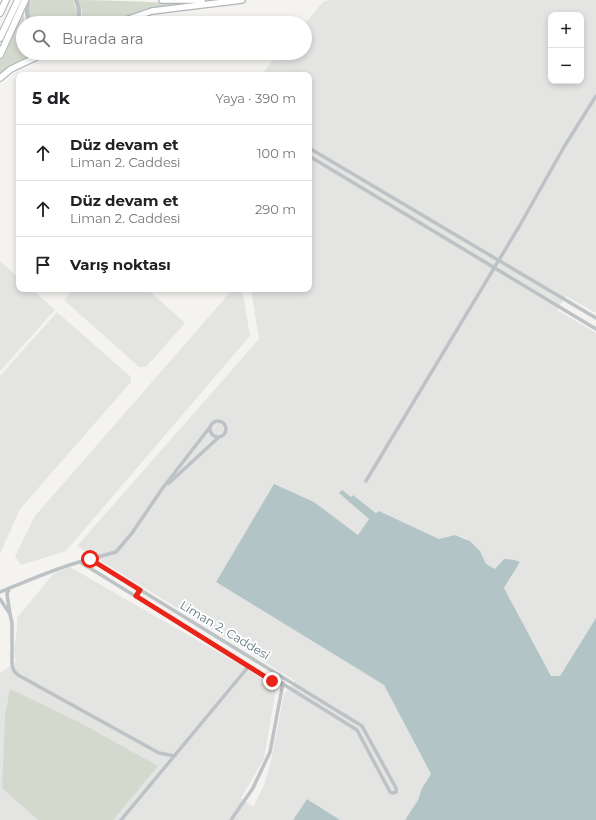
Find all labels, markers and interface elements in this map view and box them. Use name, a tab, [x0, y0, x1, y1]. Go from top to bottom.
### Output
map controls	[548, 12, 584, 84]
button: +	[548, 12, 584, 48]
search box	[16, 16, 312, 60]
icon: search	[30, 27, 52, 49]
text: Burada ara	[62, 29, 144, 48]
button: −	[548, 48, 584, 84]
text: 5 dk	[32, 88, 70, 108]
text: Yaya · 390 m	[216, 90, 296, 106]
text: Düz devam et	[70, 135, 179, 154]
icon: ahead	[32, 142, 54, 164]
text: 100 m	[257, 145, 296, 161]
text: Liman 2. Caddesi	[70, 154, 181, 170]
text: Düz devam et	[70, 191, 179, 210]
icon: ahead	[32, 198, 54, 220]
text: 290 m	[255, 201, 296, 217]
text: Liman 2. Caddesi	[70, 210, 181, 226]
icon: arrive	[32, 254, 54, 276]
text: Varış noktası	[70, 255, 171, 274]
route start	[81, 550, 99, 568]
street label: Liman 2. Caddesi	[177, 597, 273, 663]
route end	[263, 672, 281, 690]

